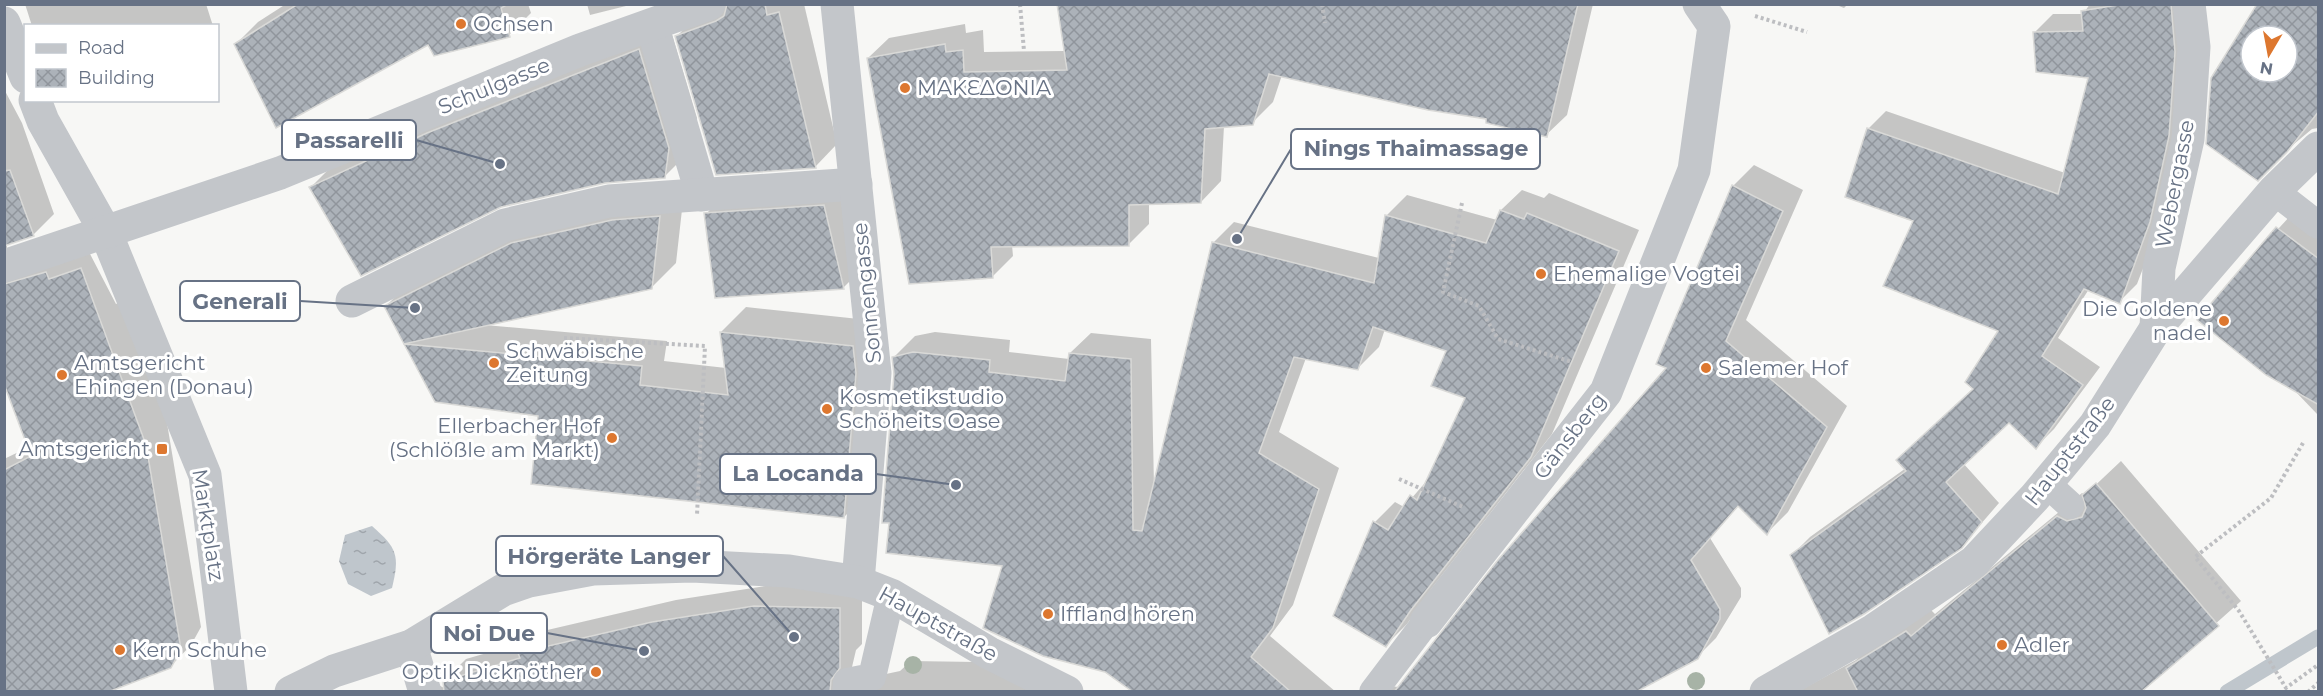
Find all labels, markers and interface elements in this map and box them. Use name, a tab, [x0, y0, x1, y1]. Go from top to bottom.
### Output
place label: Ochsen	[473, 11, 554, 36]
marker: Ochsen	[454, 17, 468, 31]
legend	[24, 24, 219, 102]
north arrow	[2239, 24, 2299, 84]
text: Road	[78, 37, 125, 59]
street label: Schulgasse	[434, 52, 553, 119]
text: N	[2258, 58, 2275, 79]
text: Building	[78, 67, 155, 89]
place label: MAKƐΔONIA	[917, 75, 1052, 100]
marker: MAKƐΔONIA	[898, 81, 912, 95]
street label: Webergasse	[2150, 118, 2199, 250]
callout: Passarelli	[282, 120, 416, 160]
text: Passarelli	[294, 127, 404, 154]
callout: Nings Thaimassage	[1291, 129, 1540, 169]
text: Nings Thaimassage	[1304, 135, 1529, 162]
street label: Sonnengasse	[847, 221, 886, 365]
place label: Ehemalige Vogtei	[1553, 261, 1740, 286]
marker: Ehemalige Vogtei	[1534, 267, 1548, 281]
callout: Generali	[180, 281, 300, 321]
text: Generali	[192, 288, 288, 315]
place label: Die Goldene nadel	[2082, 296, 2212, 345]
marker: Die Goldene nadel	[2217, 314, 2231, 328]
place label: Schwäbische Zeitung	[506, 338, 644, 387]
place label: Amtsgericht Ehingen (Donau)	[74, 350, 254, 399]
place label: Salemer Hof	[1718, 355, 1849, 380]
marker: Schwäbische Zeitung	[487, 356, 501, 370]
marker: Salemer Hof	[1699, 361, 1713, 375]
marker: Amtsgericht Ehingen (Donau)	[55, 368, 69, 382]
place label: Kosmetikstudio Schöheits Oase	[839, 384, 1004, 433]
street label: Gänsberg	[1528, 388, 1611, 484]
street label: Hauptstraße	[2019, 391, 2120, 510]
marker: Kosmetikstudio Schöheits Oase	[820, 402, 834, 416]
place label: Ellerbacher Hof (Schlößle am Markt)	[389, 413, 601, 462]
marker: Ellerbacher Hof (Schlößle am Markt)	[605, 431, 619, 445]
place label: Amtsgericht	[19, 436, 150, 461]
marker: Amtsgericht	[155, 442, 169, 456]
callout: La Locanda	[720, 454, 876, 494]
text: La Locanda	[732, 460, 864, 487]
street label: Marktplatz	[187, 467, 230, 583]
callout: Hörgeräte Langer	[496, 536, 723, 576]
text: Hörgeräte Langer	[507, 543, 711, 570]
street label: Hauptstraße	[875, 581, 1002, 666]
place label: Iffland hören	[1060, 601, 1195, 626]
marker: Iffland hören	[1041, 607, 1055, 621]
callout: Noi Due	[431, 613, 547, 653]
text: Noi Due	[443, 620, 535, 647]
place label: Adler	[2014, 632, 2070, 657]
place label: Kern Schuhe	[132, 637, 267, 662]
marker: Adler	[1995, 638, 2009, 652]
marker: Kern Schuhe	[113, 643, 127, 657]
place label: Optik Dicknöther	[402, 659, 584, 684]
marker: Optik Dicknöther	[589, 665, 603, 679]

